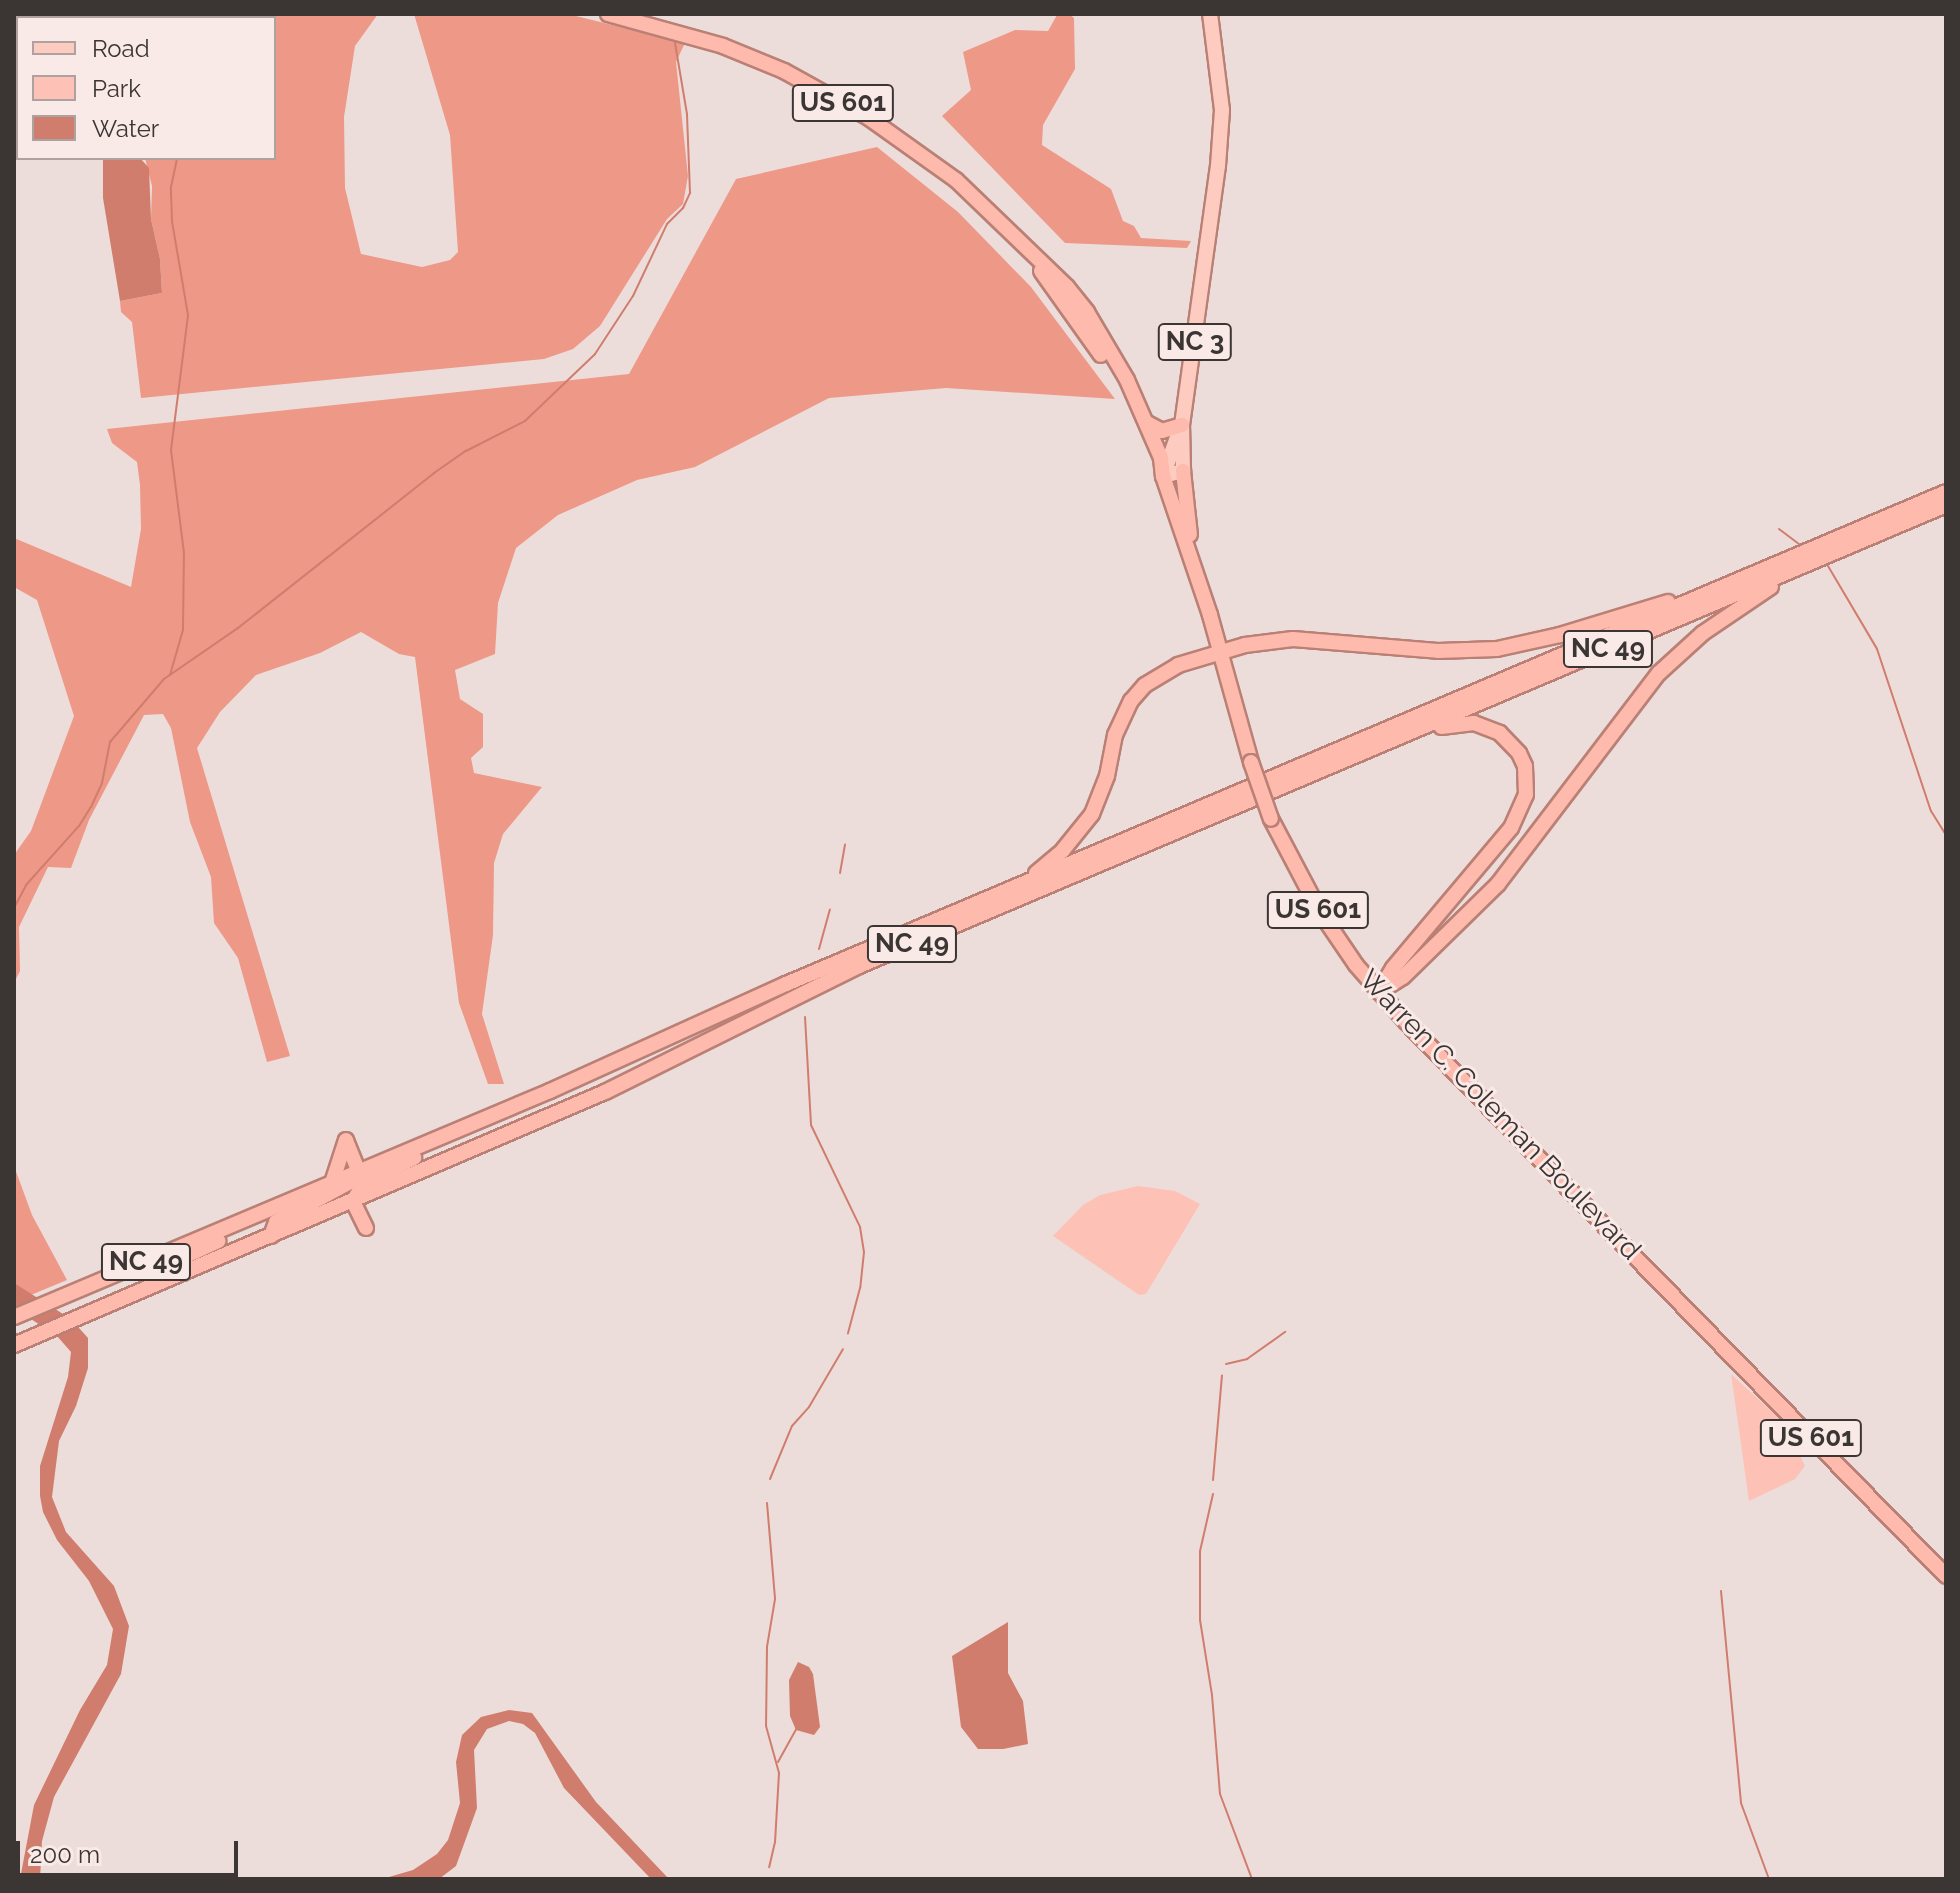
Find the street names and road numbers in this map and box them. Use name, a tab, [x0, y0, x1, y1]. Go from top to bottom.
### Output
road number: US 601	[791, 81, 895, 125]
road number: NC 3	[1157, 320, 1233, 364]
road number: NC 49	[1562, 627, 1654, 671]
road number: US 601	[1266, 888, 1370, 932]
road number: NC 49	[866, 922, 958, 966]
street label: Warren C. Coleman Boulevard	[1352, 963, 1648, 1267]
road number: NC 49	[100, 1240, 192, 1284]
road number: US 601	[1759, 1416, 1863, 1460]

